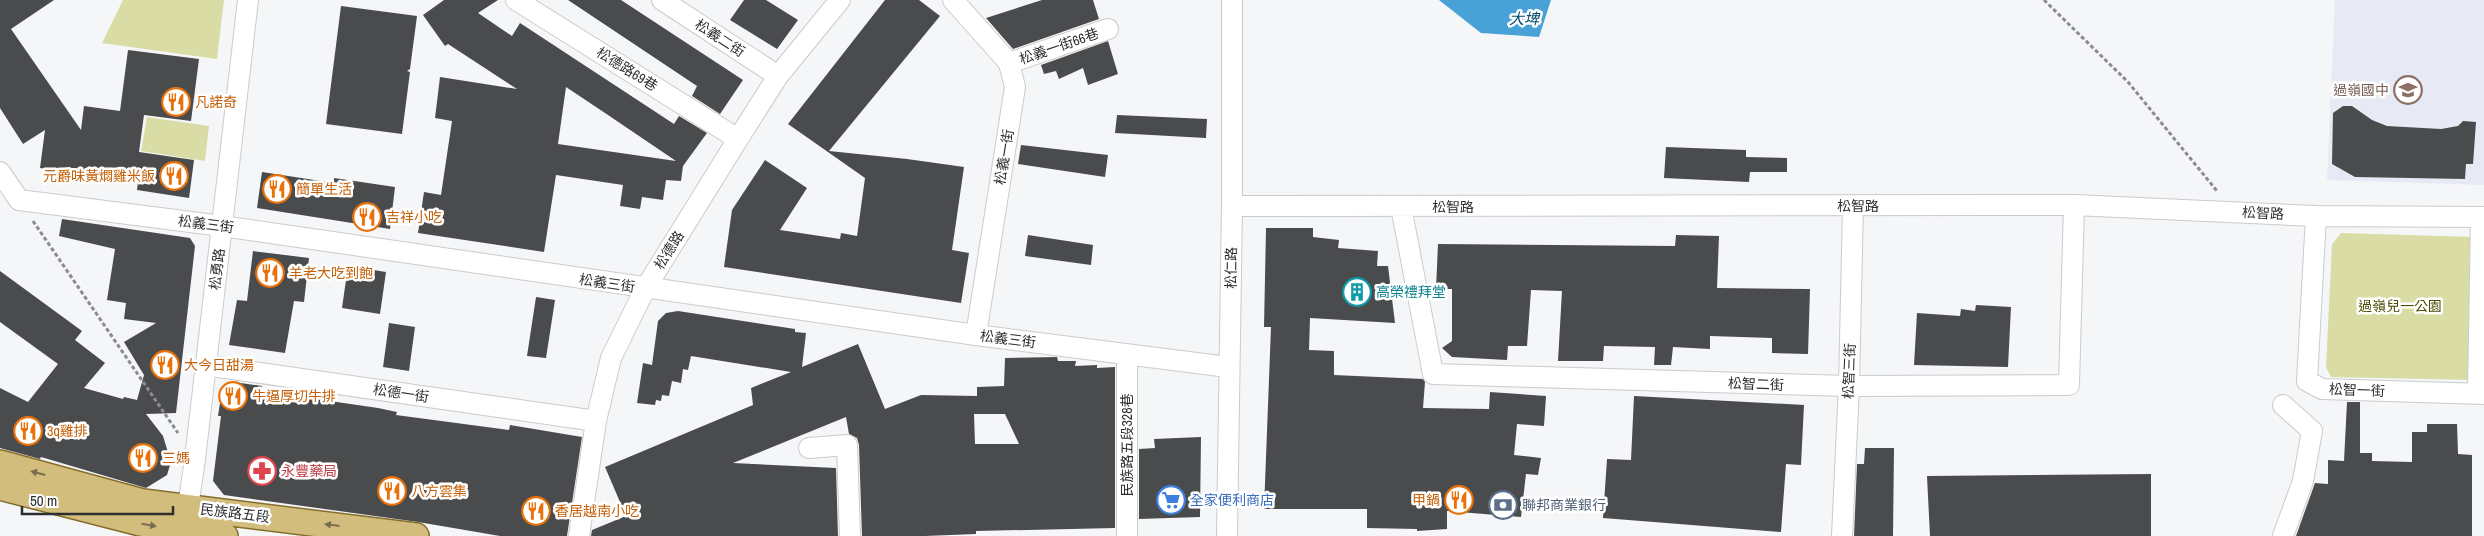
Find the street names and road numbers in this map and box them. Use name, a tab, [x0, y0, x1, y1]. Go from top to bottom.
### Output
street label: 松義二街	[692, 15, 748, 61]
street label: 松義一街66巷	[1017, 24, 1101, 68]
street label: 松德路69巷	[593, 43, 661, 95]
street label: 松義一街	[991, 128, 1017, 186]
street label: 松智路	[1837, 197, 1879, 215]
street label: 松智路	[1432, 198, 1474, 216]
street label: 松智路	[2242, 203, 2284, 223]
street label: 松義三街	[177, 212, 235, 236]
street label: 松德路	[650, 227, 688, 273]
street label: 松勇路	[206, 247, 228, 291]
street label: 松仁路	[1222, 247, 1240, 289]
street label: 松義三街	[578, 270, 636, 296]
street label: 松義三街	[979, 327, 1037, 351]
street label: 松智三街	[1839, 343, 1859, 399]
street label: 松智二街	[1728, 374, 1784, 394]
street label: 松德一街	[372, 380, 430, 406]
street label: 松智一街	[2329, 380, 2385, 400]
street label: 民族路五段328巷	[1118, 393, 1136, 497]
street label: 民族路五段	[199, 500, 271, 526]

